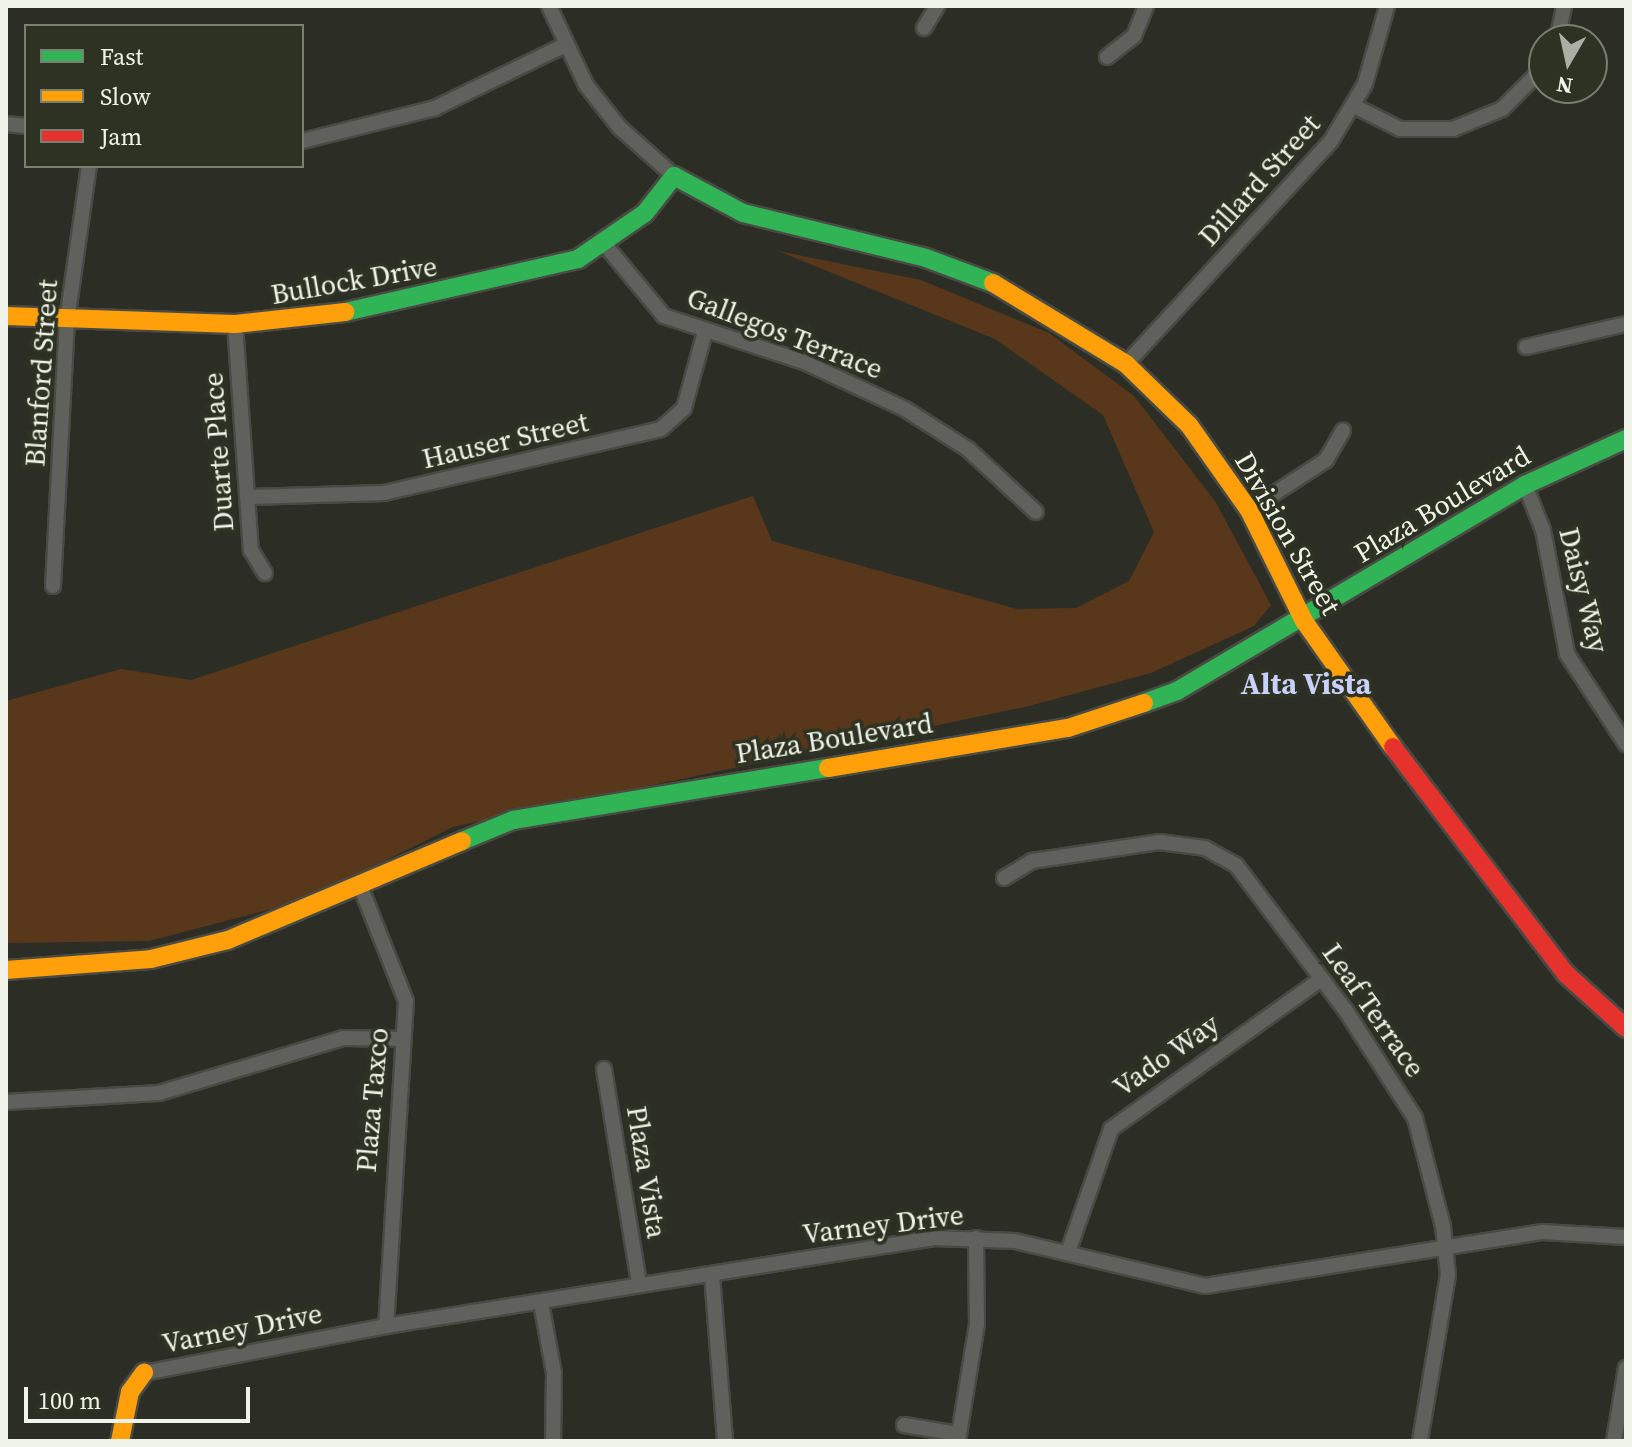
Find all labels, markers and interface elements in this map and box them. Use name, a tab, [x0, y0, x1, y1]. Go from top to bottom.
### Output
legend	[24, 24, 304, 168]
north arrow	[1528, 24, 1608, 104]
text: Fast	[100, 40, 143, 73]
text: N	[1554, 70, 1575, 102]
text: Slow	[100, 80, 151, 113]
street label: Dillard Street	[1191, 107, 1327, 253]
text: Jam	[100, 120, 142, 153]
street label: Bullock Drive	[268, 249, 440, 311]
street label: Blanford Street	[18, 278, 64, 468]
street label: Gallegos Terrace	[682, 280, 888, 386]
street label: Duarte Place	[196, 371, 240, 533]
street label: Hauser Street	[419, 405, 591, 475]
street label: Plaza Boulevard	[1348, 438, 1536, 570]
street label: Division Street	[1228, 446, 1348, 620]
street label: Daisy Way	[1552, 523, 1616, 657]
district label: Alta Vista	[1240, 666, 1372, 702]
street label: Plaza Boulevard	[733, 706, 935, 770]
street label: Leaf Terrace	[1315, 936, 1433, 1084]
street label: Vado Way	[1106, 1006, 1226, 1104]
street label: Plaza Taxco	[349, 1026, 395, 1174]
street label: Plaza Vista	[620, 1103, 674, 1241]
street label: Varney Drive	[801, 1197, 965, 1251]
street label: Varney Drive	[159, 1296, 325, 1360]
scale bar	[28, 1371, 254, 1421]
text: 100 m	[38, 1384, 101, 1417]

